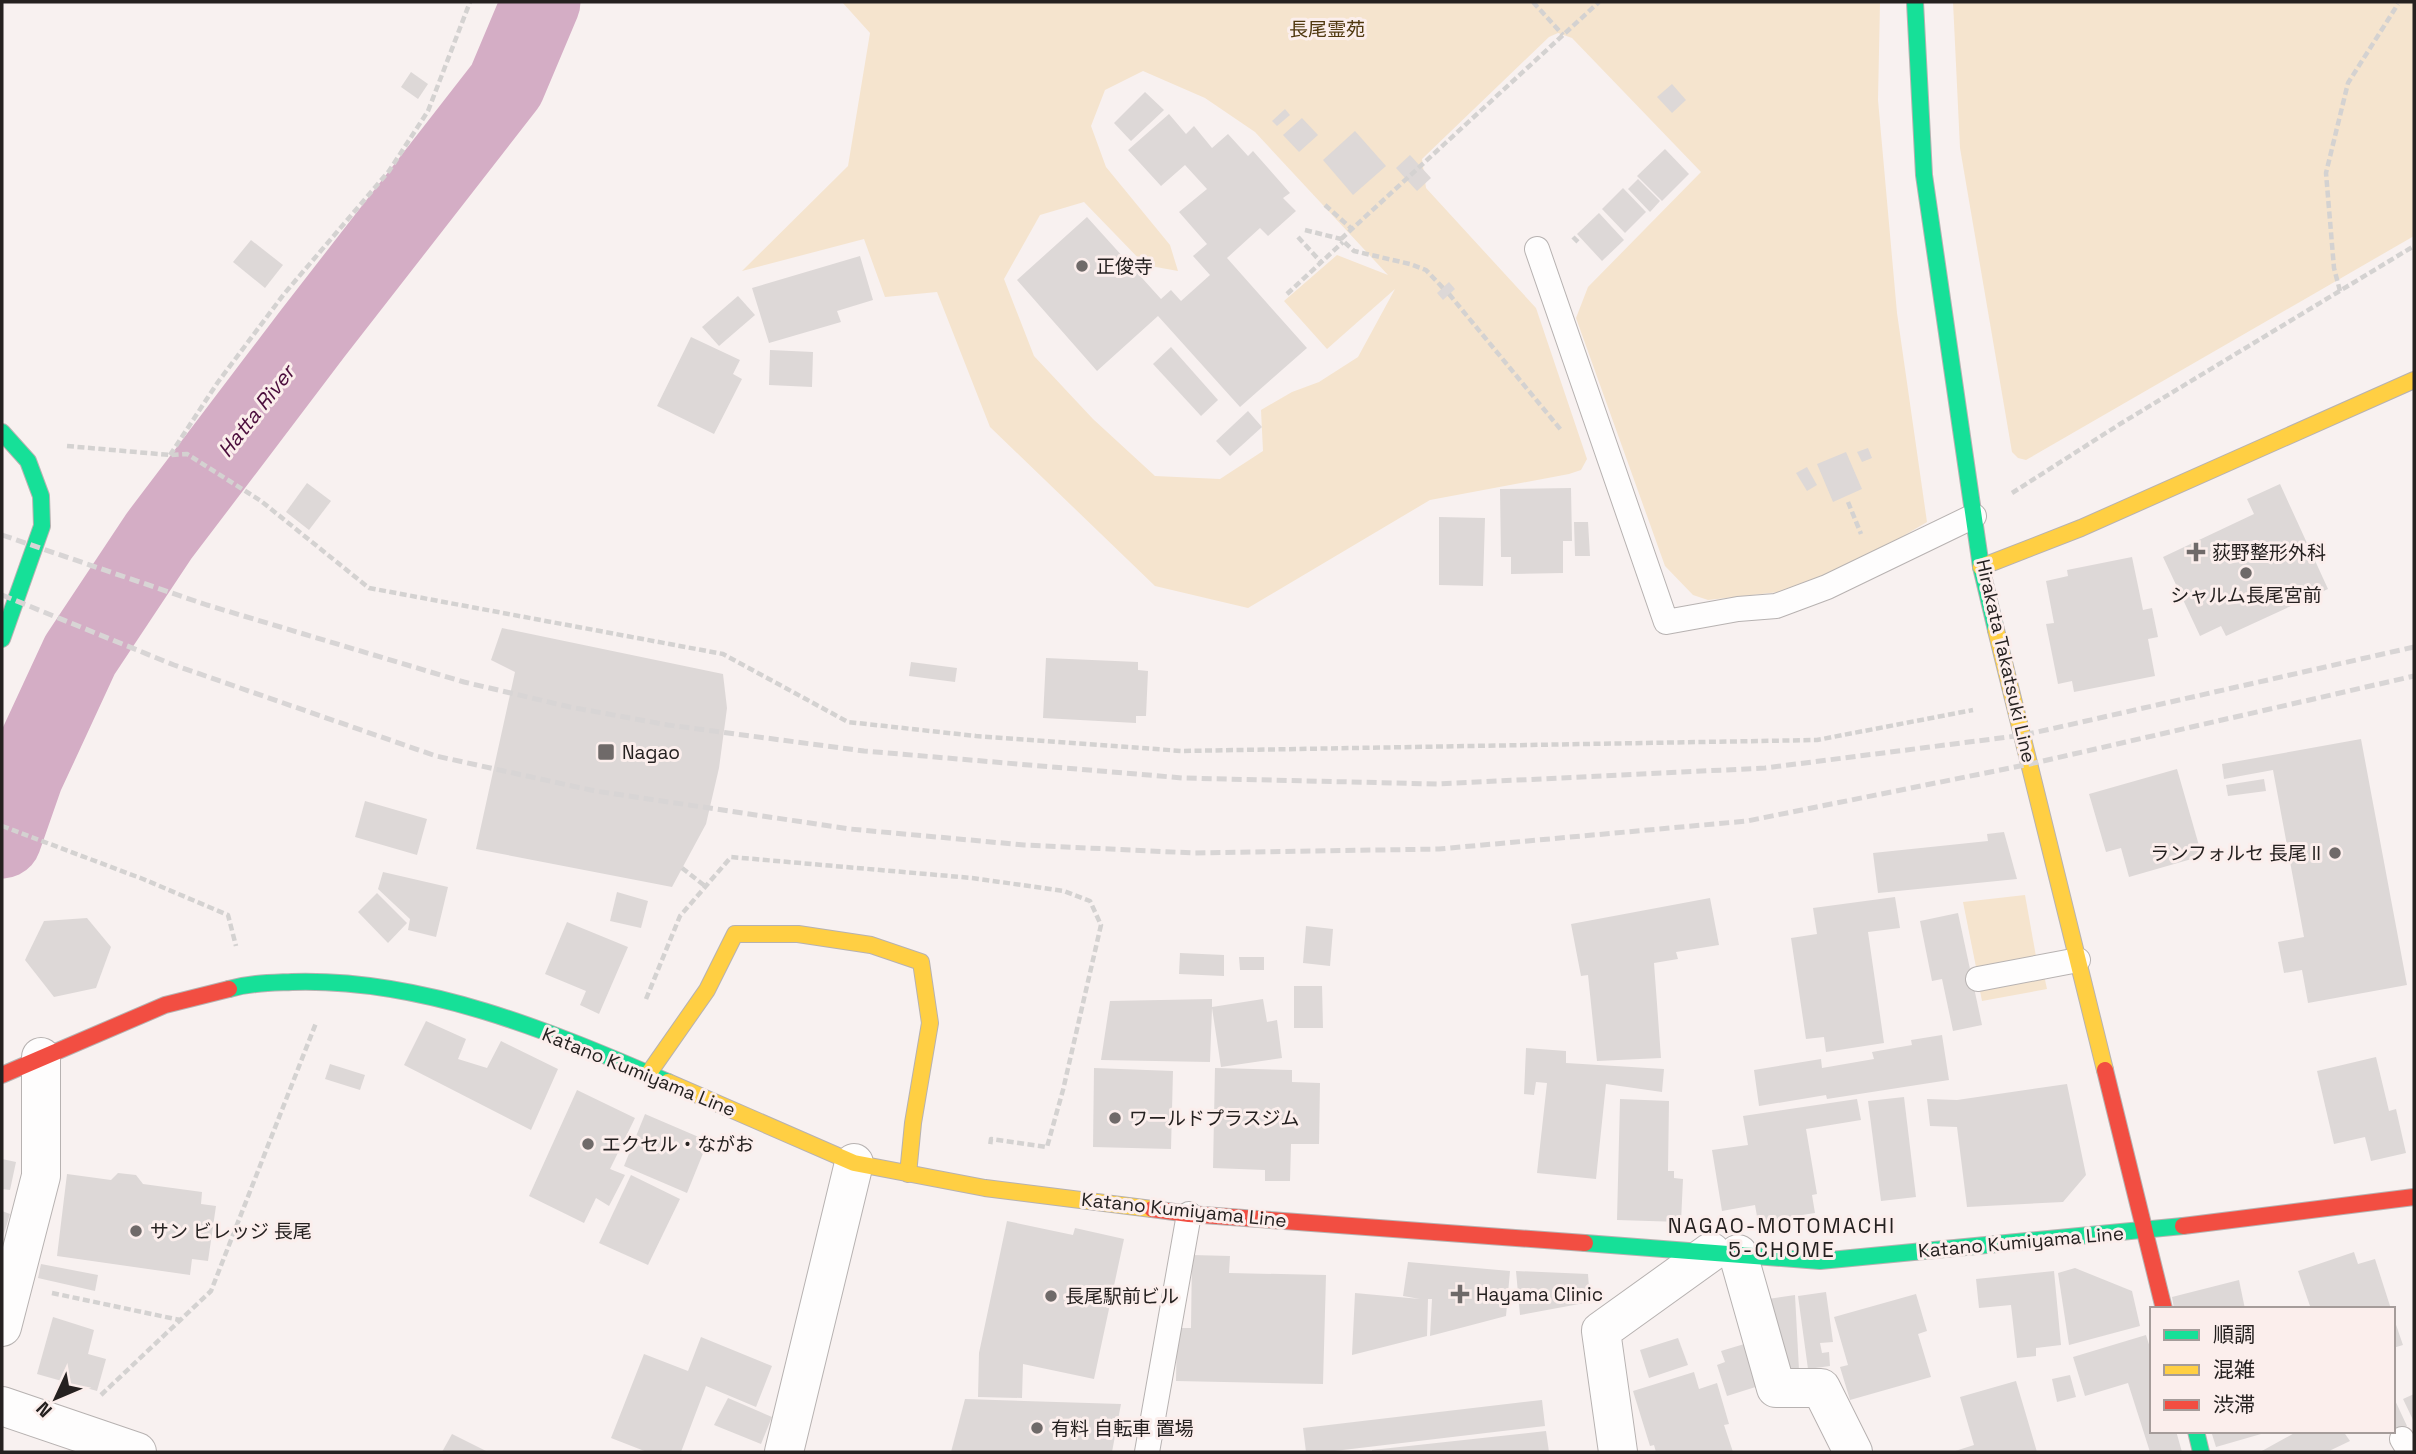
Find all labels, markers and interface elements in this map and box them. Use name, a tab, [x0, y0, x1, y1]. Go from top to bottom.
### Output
park label: 長尾霊苑	[1289, 17, 1365, 42]
place label: 正俊寺	[1096, 254, 1153, 279]
marker: 正俊寺	[1074, 258, 1090, 274]
water label: Hatta River	[212, 358, 302, 462]
place label: 荻野整形外科	[2212, 540, 2326, 565]
marker: 荻野整形外科	[2186, 542, 2206, 562]
street label: Hirakata Takatsuki Line	[1970, 557, 2042, 765]
marker: シャルム長尾宮前	[2238, 565, 2254, 581]
place label: シャルム長尾宮前	[2170, 583, 2322, 608]
place label: Nagao	[622, 740, 680, 765]
marker: Nagao	[596, 742, 616, 762]
place label: ランフォルセ 長尾 II	[2151, 841, 2321, 866]
marker: ランフォルセ 長尾 II	[2327, 845, 2343, 861]
street label: Katano Kumiyama Line	[539, 1022, 739, 1122]
place label: ワールドプラスジム	[1129, 1106, 1300, 1131]
marker: ワールドプラスジム	[1107, 1110, 1123, 1126]
place label: エクセル・ながお	[602, 1132, 754, 1157]
marker: エクセル・ながお	[580, 1136, 596, 1152]
street label: Katano Kumiyama Line	[1080, 1187, 1288, 1233]
district label: NAGAO-MOTOMACHI 5-CHOME	[1668, 1212, 1896, 1263]
place label: サン ビレッジ 長尾	[150, 1219, 312, 1244]
street label: Katano Kumiyama Line	[1917, 1221, 2125, 1263]
marker: サン ビレッジ 長尾	[128, 1223, 144, 1239]
place label: Hayama Clinic	[1476, 1282, 1603, 1307]
place label: 長尾駅前ビル	[1065, 1284, 1179, 1309]
marker: Hayama Clinic	[1450, 1284, 1470, 1304]
marker: 長尾駅前ビル	[1043, 1288, 1059, 1304]
legend	[2150, 1307, 2395, 1433]
text: 順調	[2213, 1321, 2255, 1348]
text: 混雑	[2213, 1356, 2255, 1383]
north arrow	[21, 1363, 91, 1433]
text: 渋滞	[2213, 1391, 2255, 1418]
text: N	[31, 1396, 58, 1423]
place label: 有料 自転車 置場	[1051, 1416, 1194, 1441]
marker: 有料 自転車 置場	[1029, 1420, 1045, 1436]

